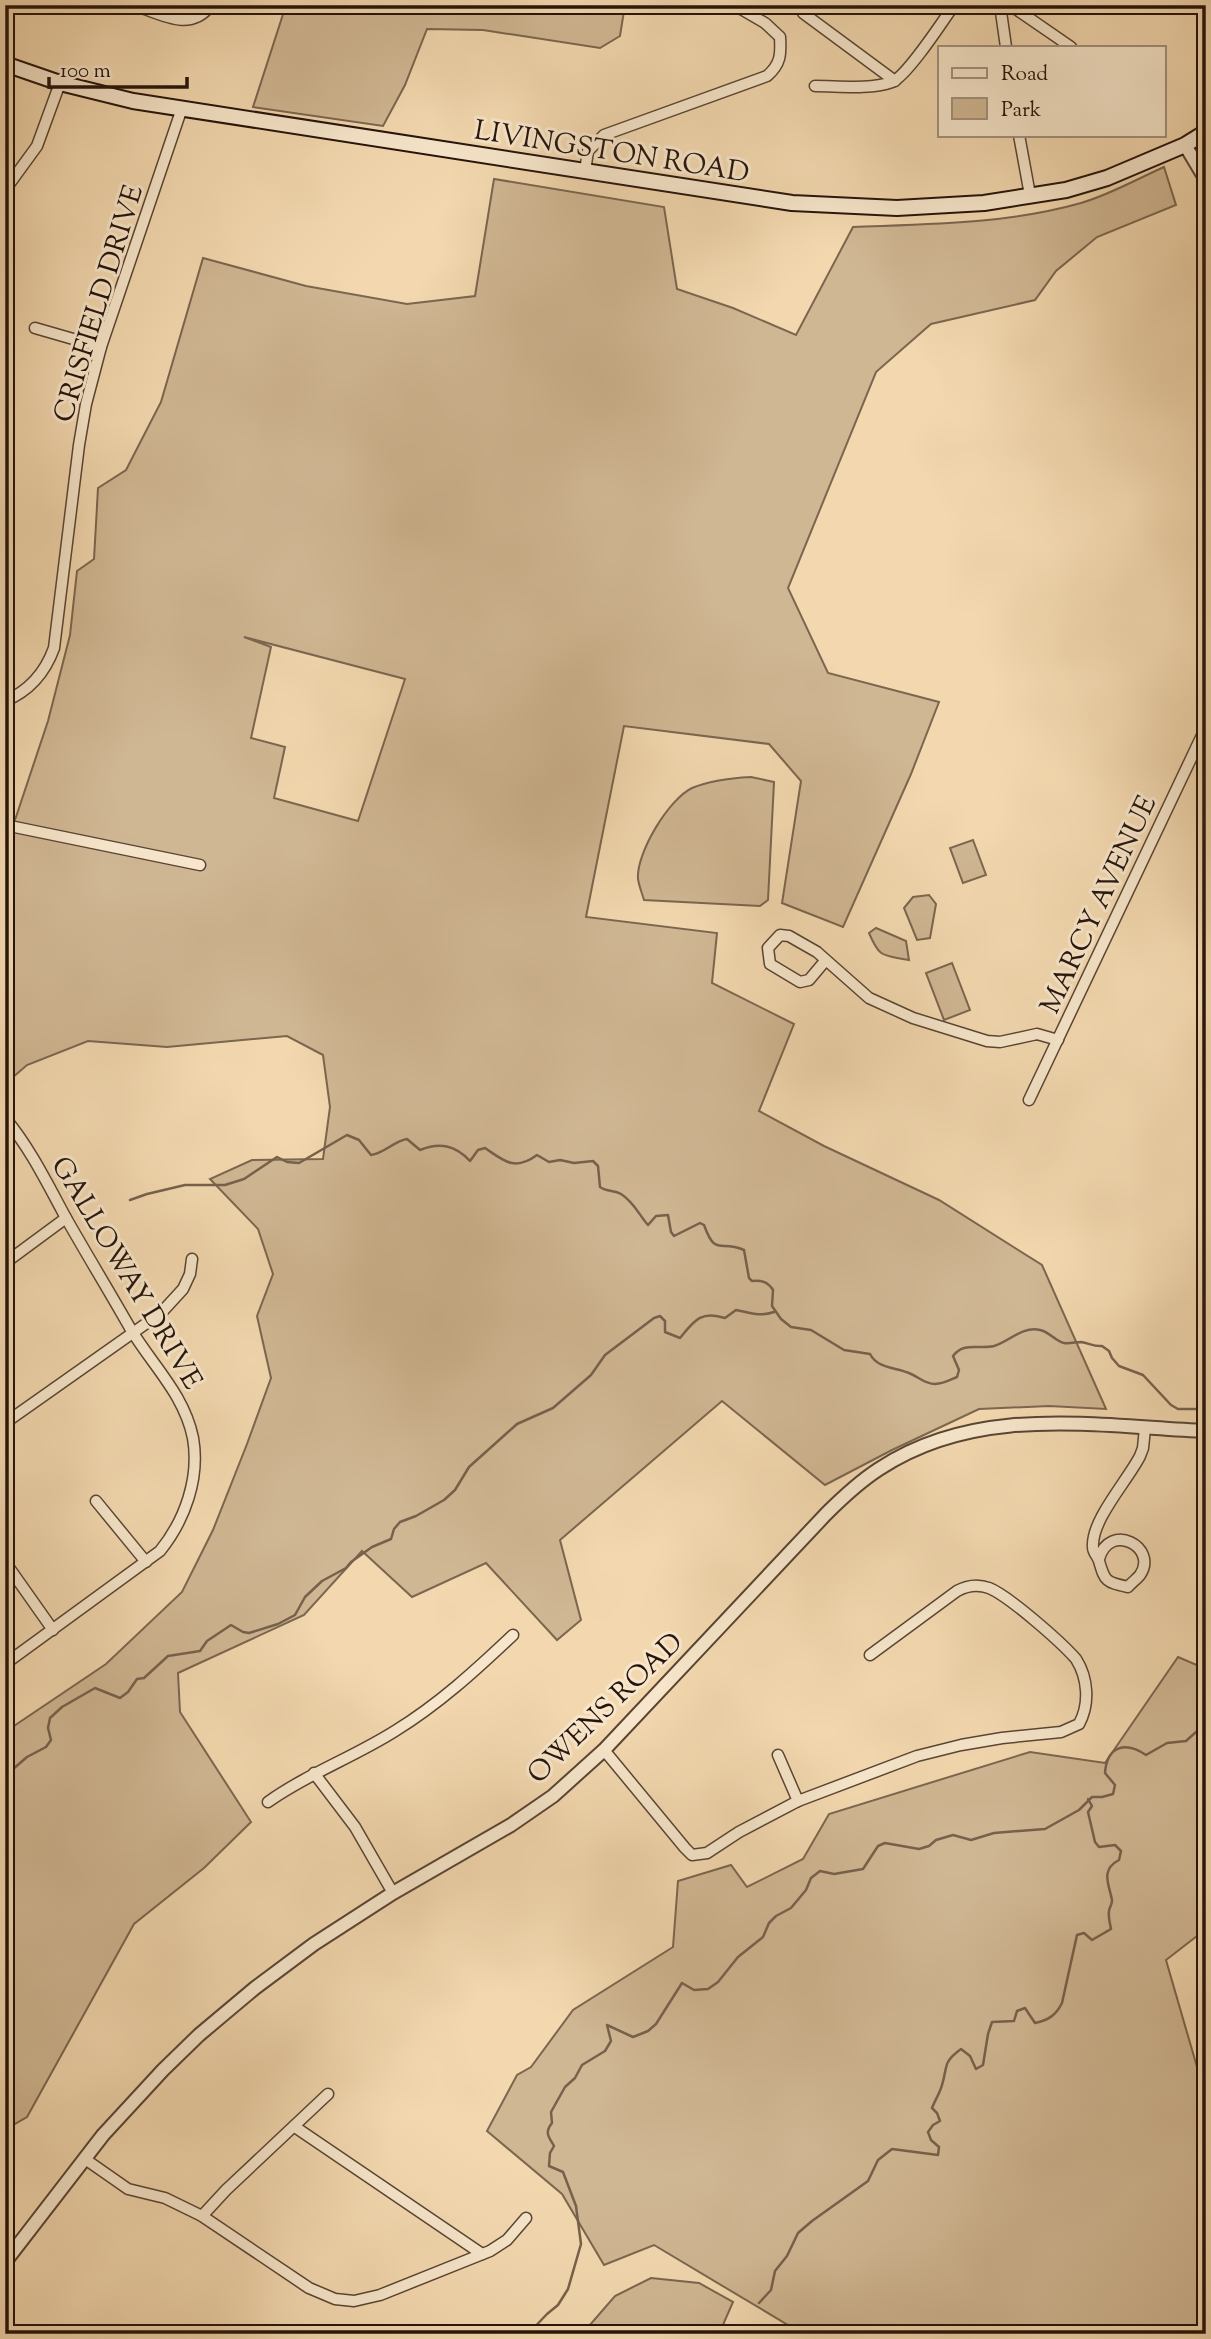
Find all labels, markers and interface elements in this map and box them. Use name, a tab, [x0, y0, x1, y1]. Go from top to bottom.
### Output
scale bar	[49, 46, 187, 90]
legend	[938, 46, 1166, 136]
text: 100 m	[60, 57, 111, 87]
text: Road	[1001, 60, 1048, 90]
text: Park	[1001, 96, 1042, 126]
street label: LIVINGSTON ROAD	[471, 111, 752, 194]
street label: CRISFIELD DRIVE	[45, 180, 155, 427]
street label: MARCY AVENUE	[1032, 790, 1168, 1021]
street label: GALLOWAY DRIVE	[40, 1150, 211, 1398]
street label: OWENS ROAD	[519, 1624, 693, 1794]

